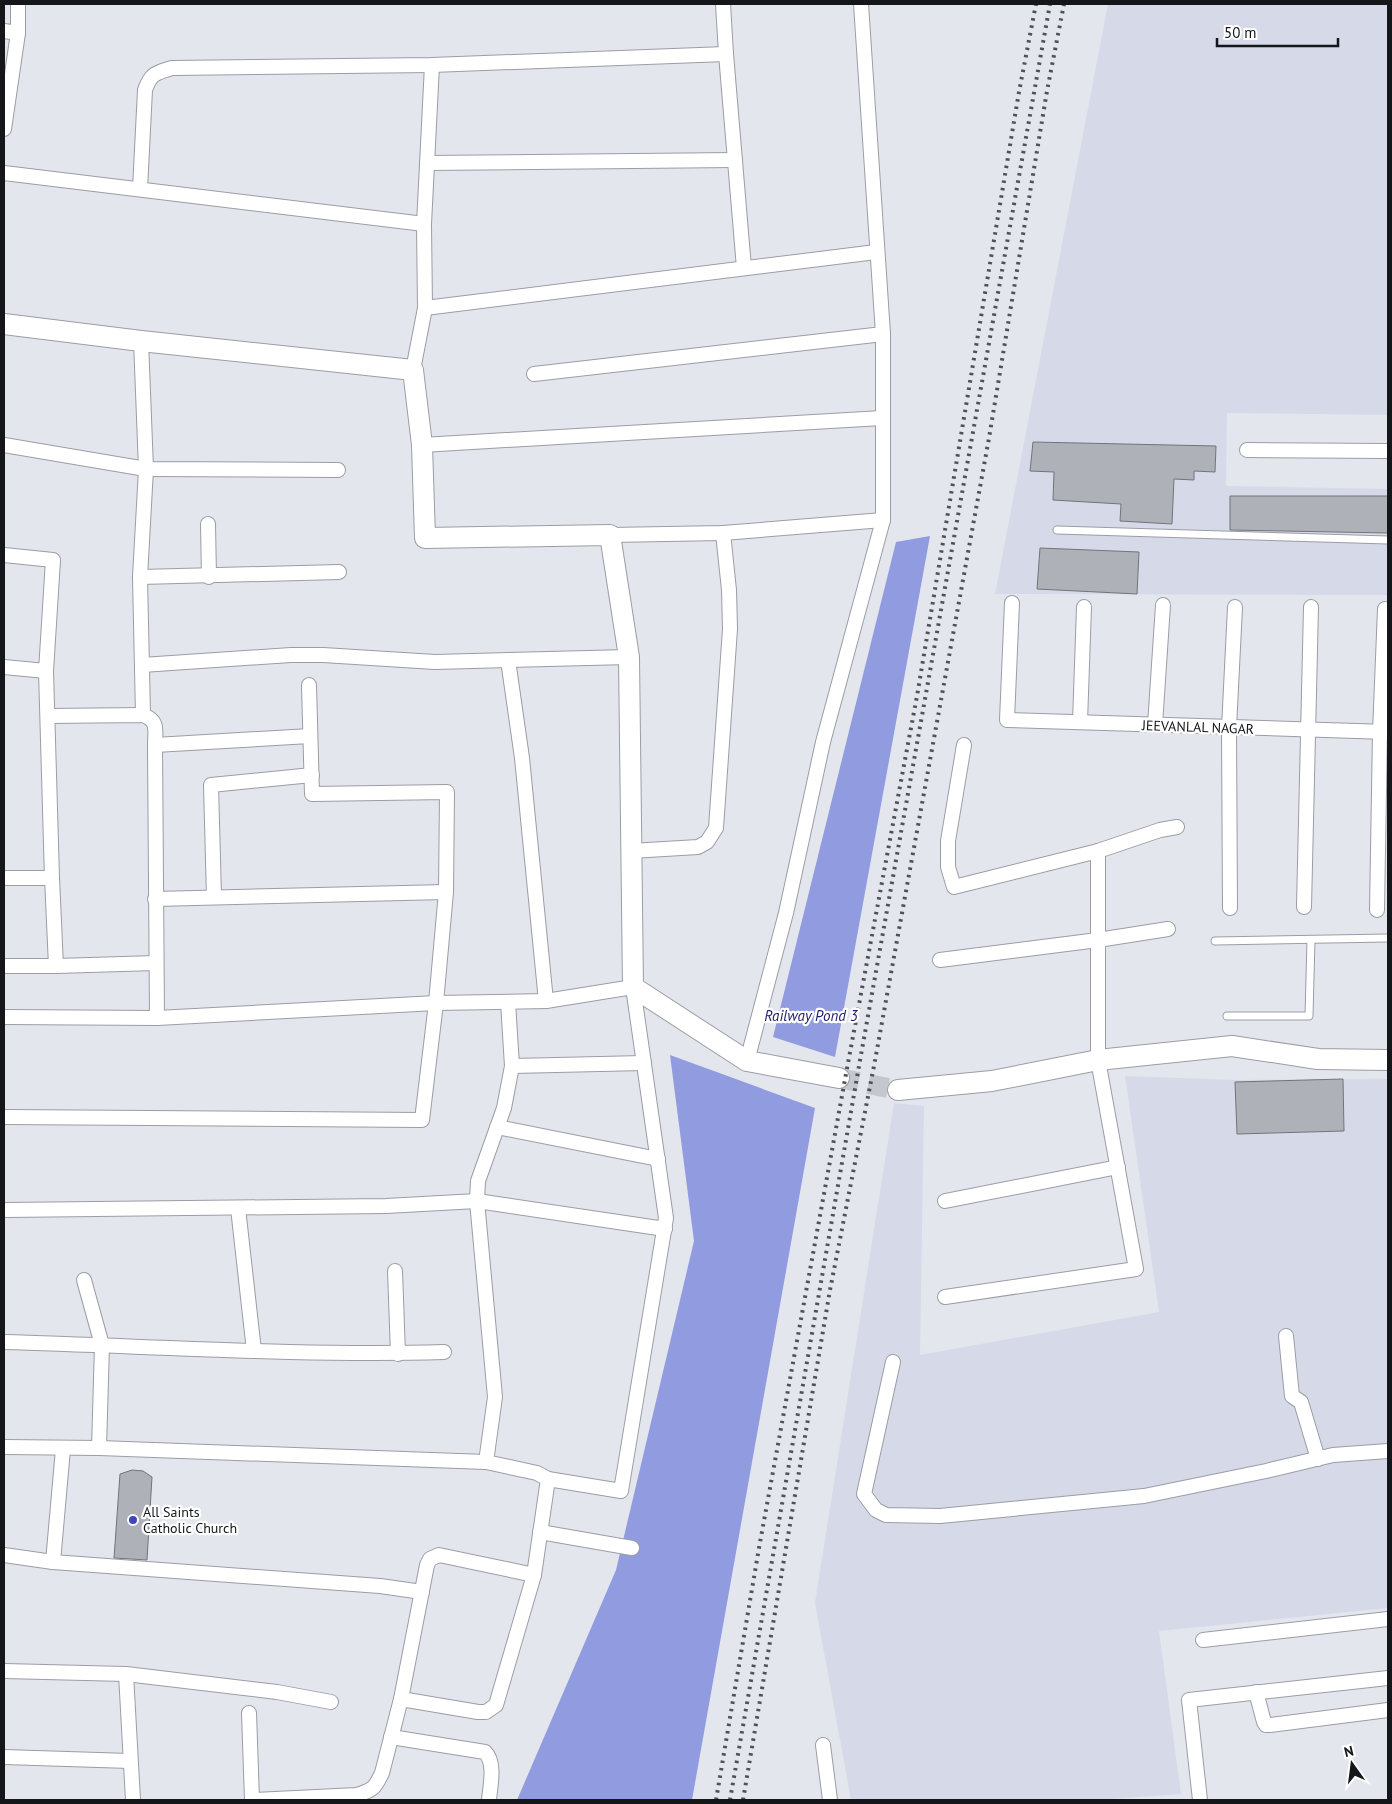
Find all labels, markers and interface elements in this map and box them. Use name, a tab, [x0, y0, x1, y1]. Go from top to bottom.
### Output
scale bar	[1217, 15, 1338, 47]
text: 50 m	[1224, 23, 1257, 42]
street label: JEEVANLAL NAGAR	[1141, 716, 1254, 738]
water label: Railway Pond 3	[764, 1006, 858, 1025]
place label: All Saints Catholic Church	[143, 1503, 237, 1537]
marker: All Saints Catholic Church	[127, 1514, 139, 1526]
north arrow	[1327, 1739, 1377, 1789]
text: N	[1342, 1742, 1355, 1761]

